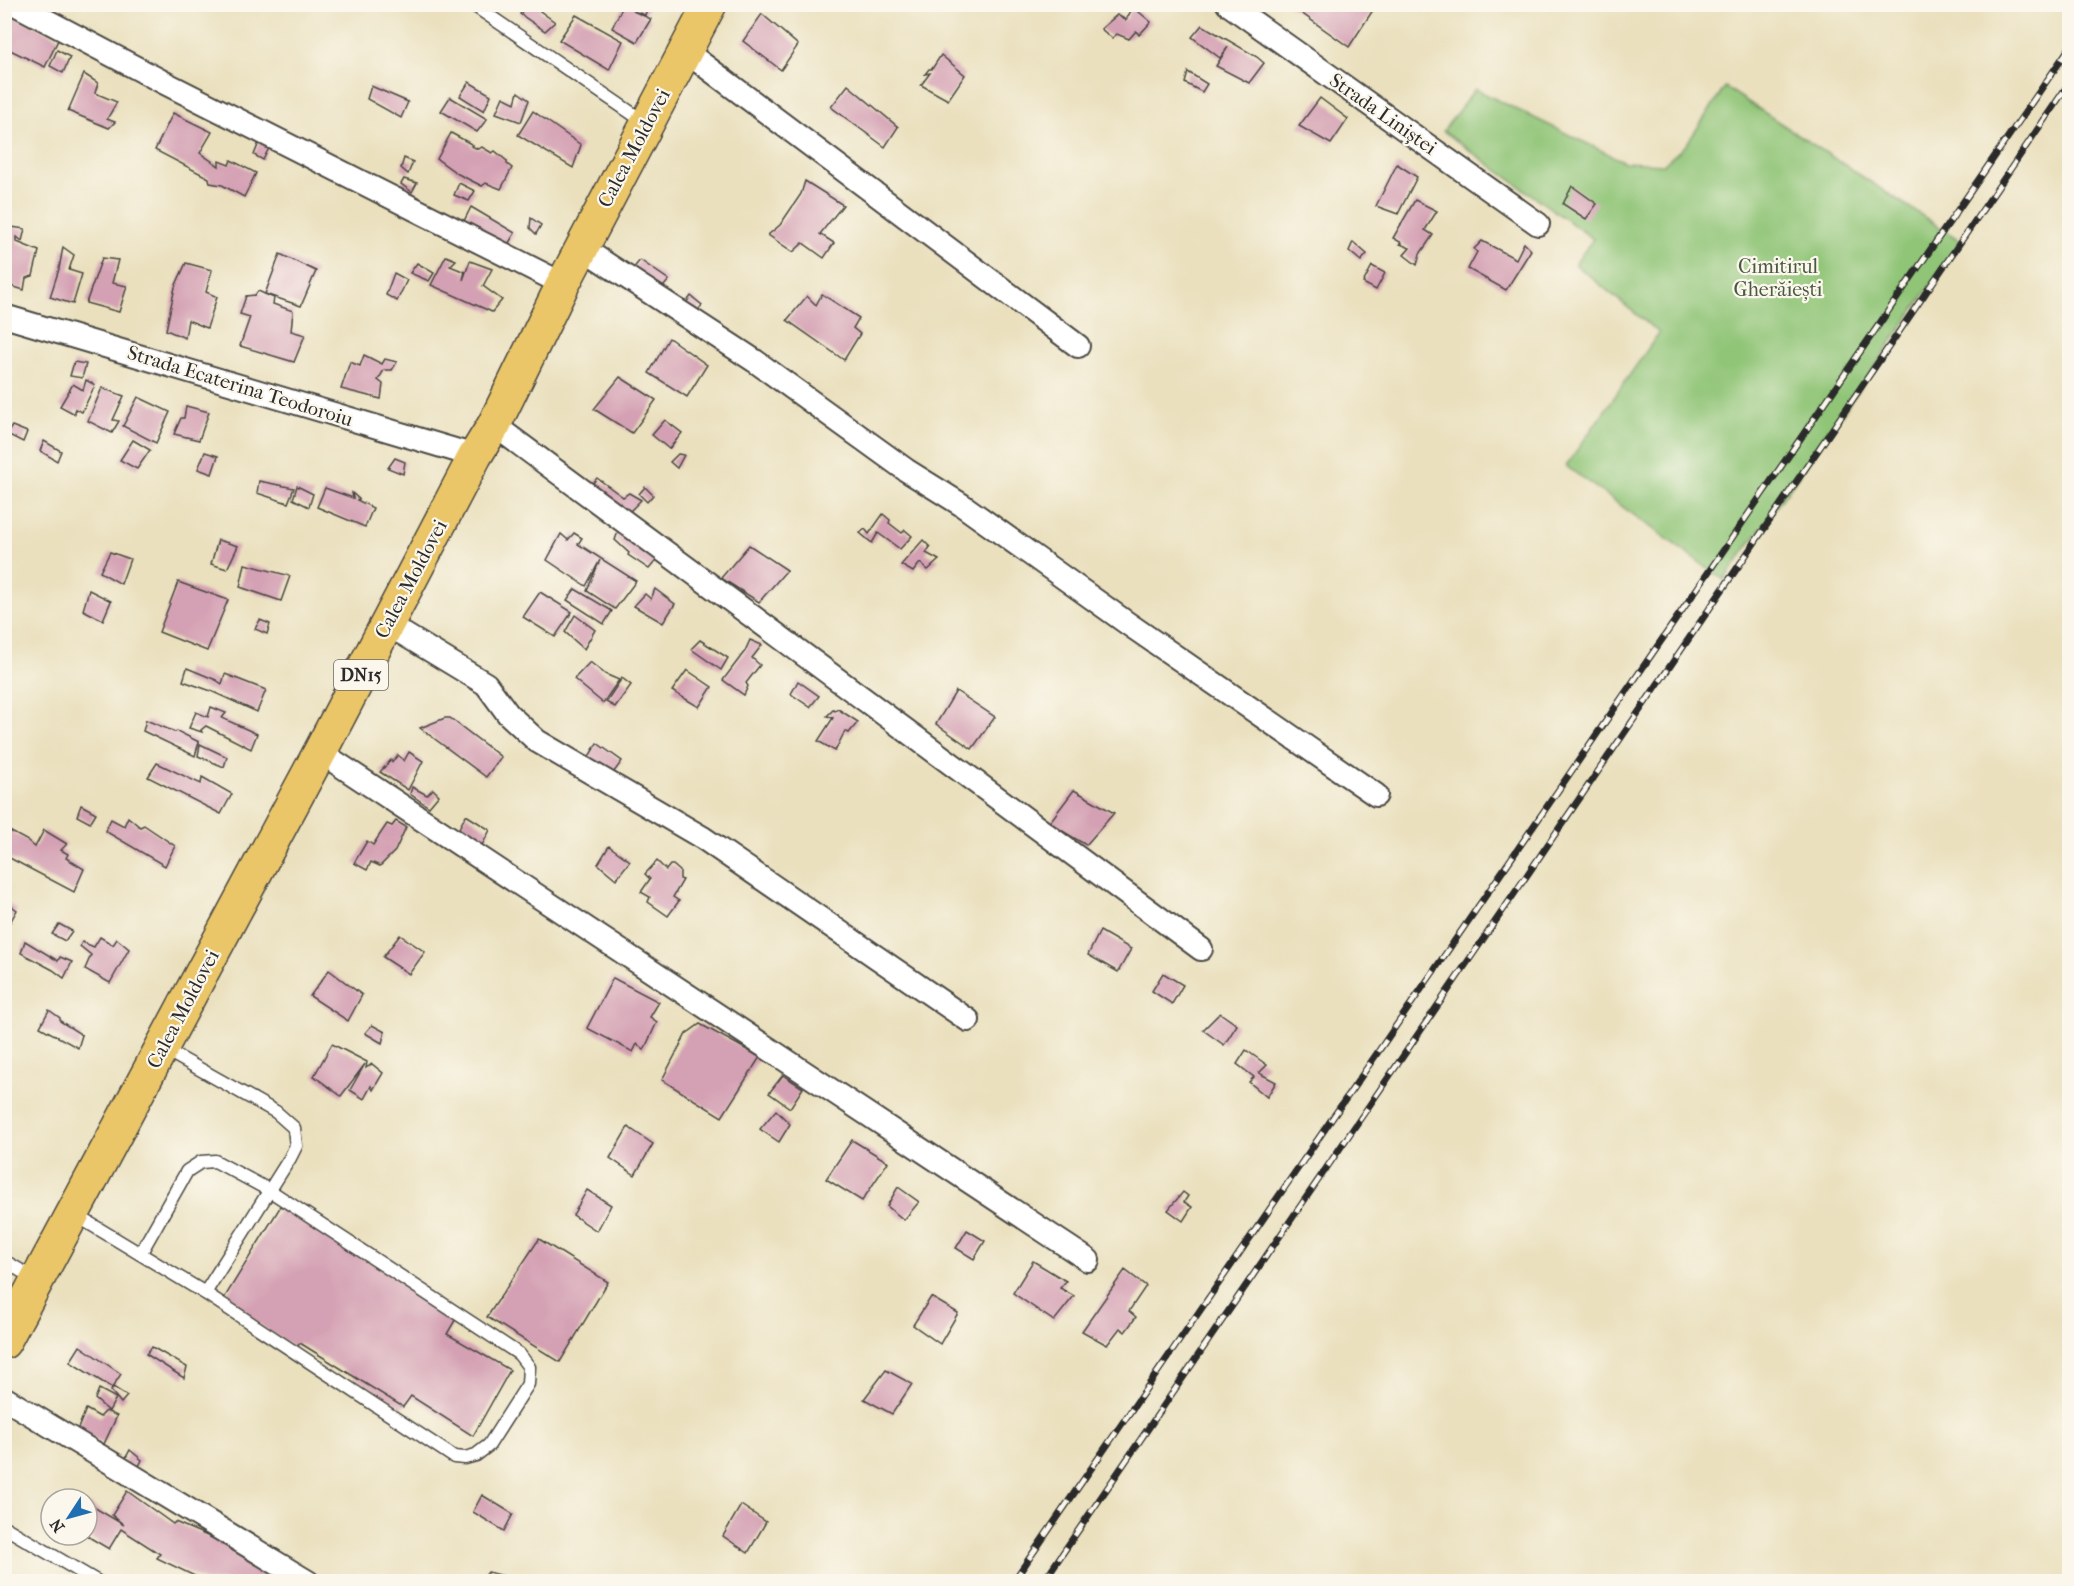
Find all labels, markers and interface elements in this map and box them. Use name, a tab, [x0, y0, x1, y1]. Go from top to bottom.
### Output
street label: Strada Liniștei	[1325, 69, 1441, 159]
street label: Calea Moldovei	[593, 85, 675, 211]
park label: Cimitirul Gherăiești	[1733, 255, 1823, 301]
street label: Strada Ecaterina Teodoroiu	[124, 341, 356, 432]
street label: Calea Moldovei	[370, 516, 452, 642]
road number: DN15	[334, 660, 388, 690]
street label: Calea Moldovei	[142, 946, 224, 1072]
north arrow	[39, 1487, 99, 1547]
text: N	[46, 1514, 69, 1536]

